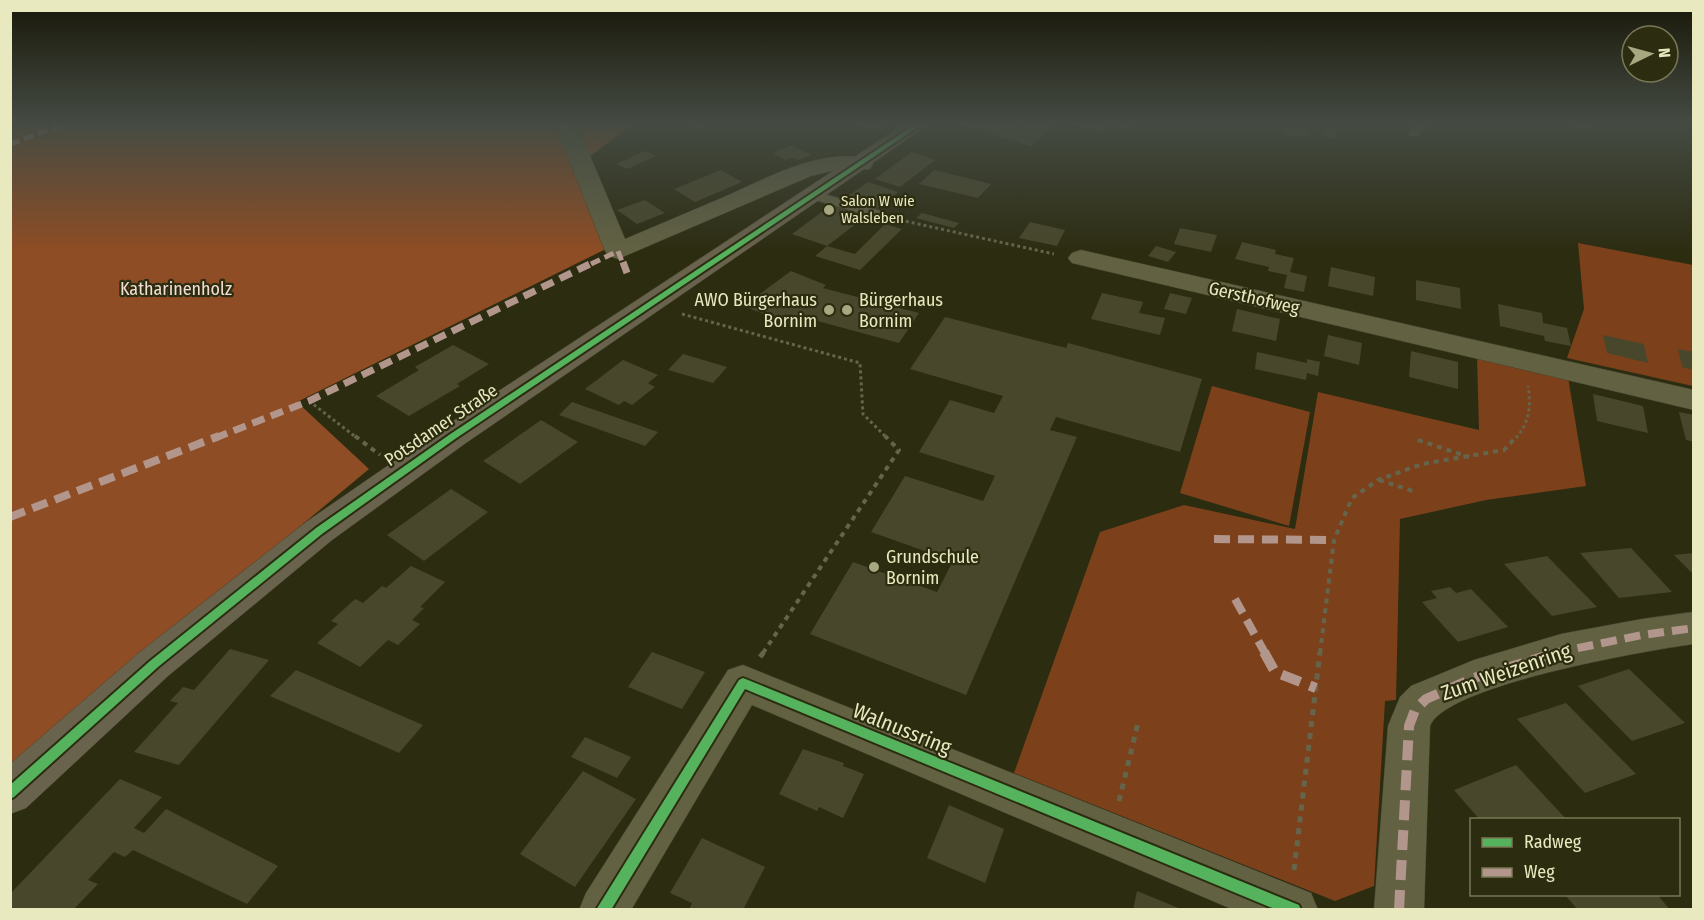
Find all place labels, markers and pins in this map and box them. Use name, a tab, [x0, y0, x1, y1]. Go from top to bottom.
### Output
place label: Salon W wie Walsleben	[841, 192, 915, 227]
marker: Salon W wie Walsleben	[822, 203, 836, 217]
place label: AWO Bürgerhaus Bornim	[694, 289, 817, 332]
place label: Bürgerhaus Bornim	[859, 289, 943, 332]
marker: AWO Bürgerhaus Bornim	[822, 303, 836, 317]
marker: Bürgerhaus Bornim	[840, 303, 854, 317]
place label: Grundschule Bornim	[886, 546, 979, 589]
marker: Grundschule Bornim	[867, 560, 881, 574]

